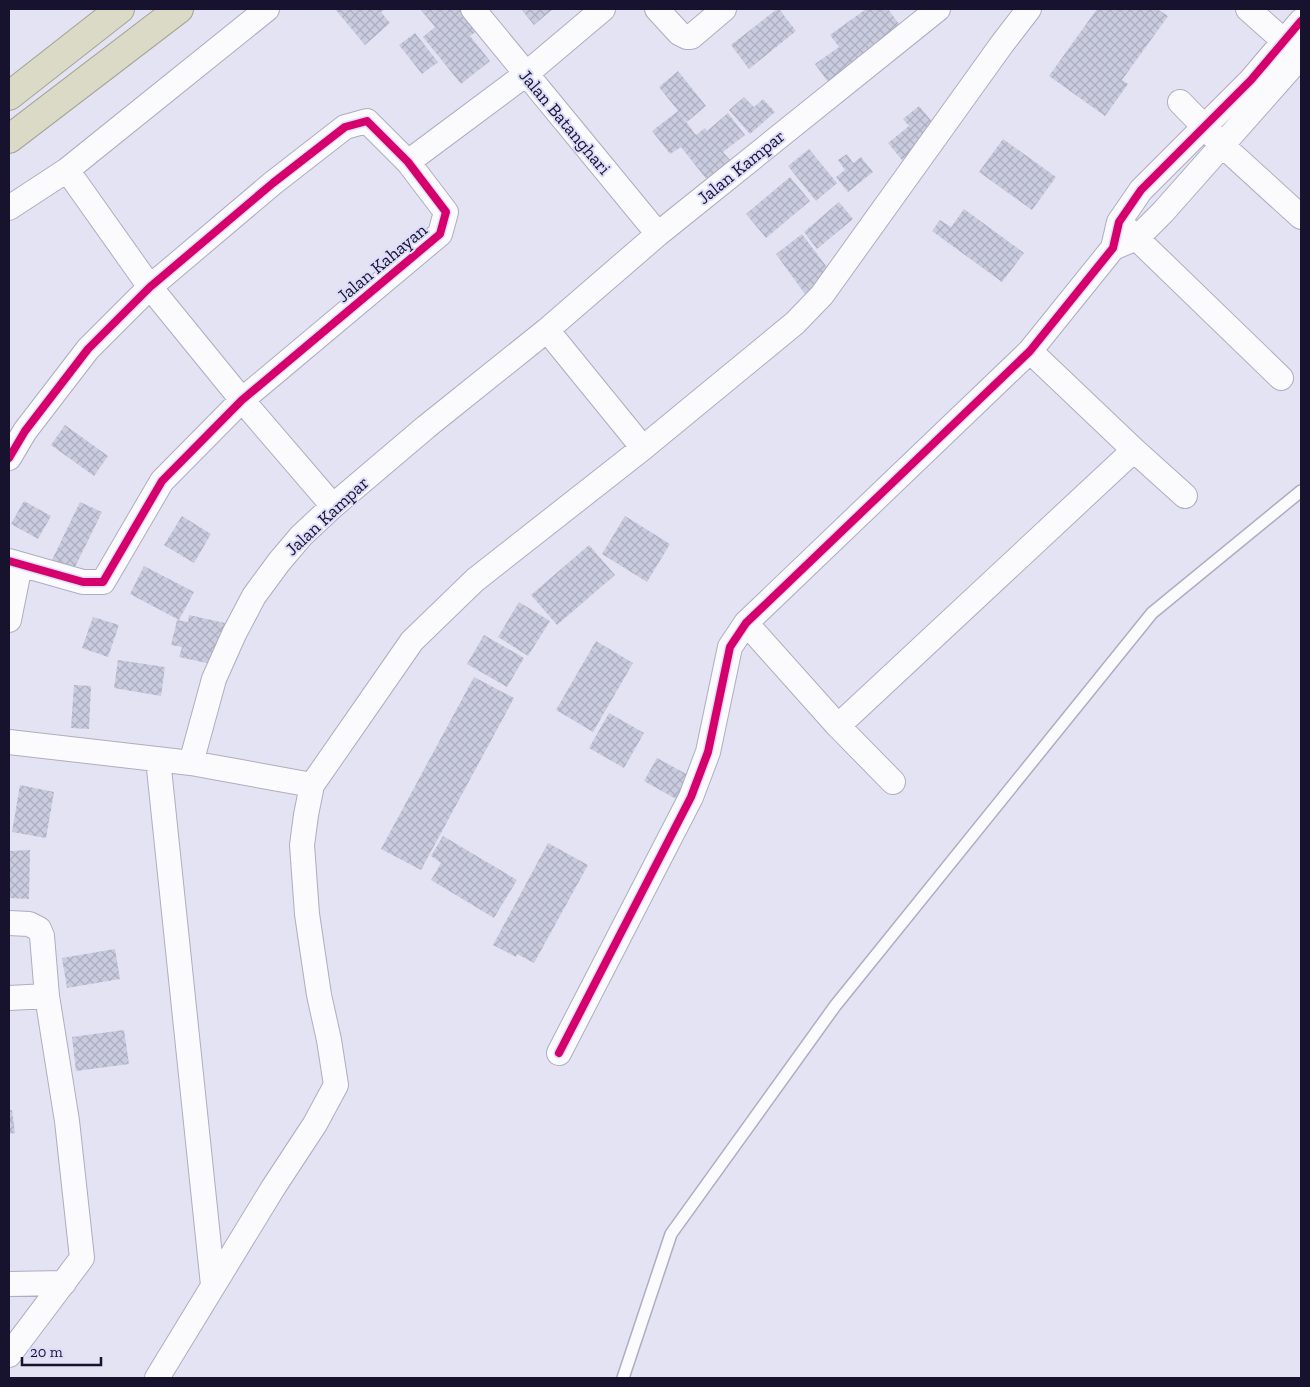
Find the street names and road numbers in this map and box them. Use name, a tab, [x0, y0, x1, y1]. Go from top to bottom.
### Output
street label: Jalan Batanghari	[515, 65, 615, 179]
street label: Jalan Kampar	[693, 125, 789, 209]
street label: Jalan Kahayan	[332, 218, 432, 307]
street label: Jalan Kampar	[281, 472, 373, 560]

